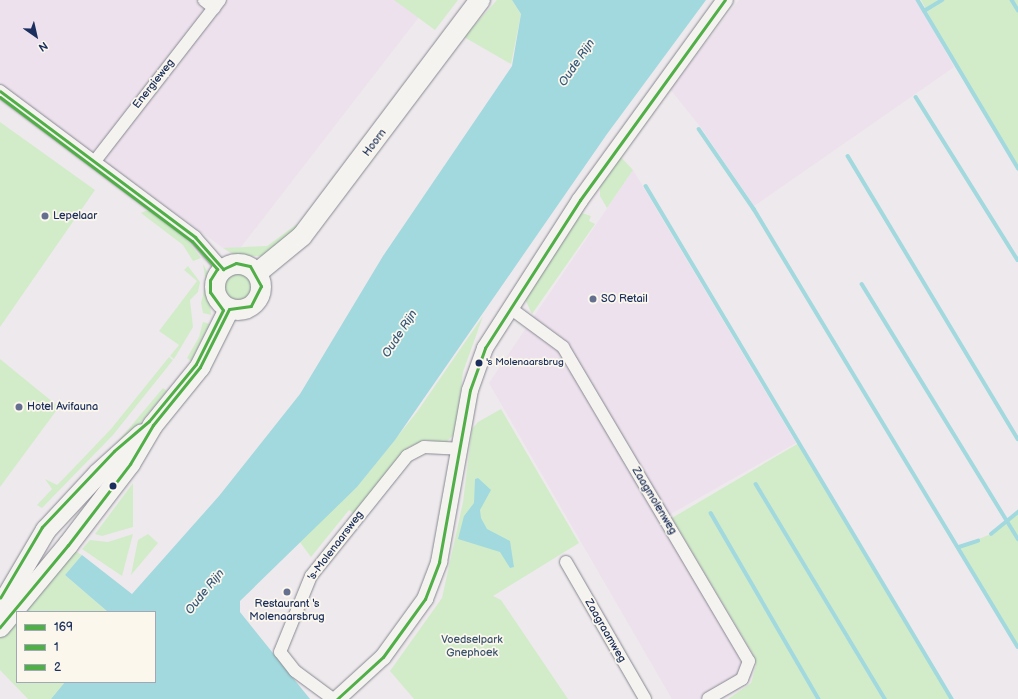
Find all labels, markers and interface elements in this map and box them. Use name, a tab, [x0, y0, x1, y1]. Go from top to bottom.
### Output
north arrow	[16, 16, 56, 56]
water label: Oude Rijn	[556, 37, 598, 89]
text: N	[36, 39, 50, 54]
street label: Energieweg	[131, 57, 177, 111]
street label: Hoorn	[360, 127, 390, 159]
place label: Lepelaar	[53, 209, 97, 223]
marker: Lepelaar	[40, 211, 50, 221]
place label: SO Retail	[601, 292, 648, 306]
marker: SO Retail	[588, 294, 598, 304]
water label: Oude Rijn	[379, 307, 421, 361]
place label: 's Molenaarsbrug	[486, 357, 564, 369]
marker: 's Molenaarsbrug	[474, 358, 484, 368]
place label: Hotel Avifauna	[27, 400, 98, 414]
marker: Hotel Avifauna	[14, 402, 24, 412]
street label: Zaagmolenweg	[629, 465, 679, 537]
unlabelled marker	[108, 481, 118, 491]
street label: 's-Molenaarsweg	[305, 508, 367, 584]
water label: Oude Rijn	[182, 567, 228, 617]
marker: Restaurant 's Molenaarsbrug	[282, 587, 292, 597]
street label: Zaagraamweg	[582, 597, 628, 665]
place label: Restaurant 's Molenaarsbrug	[249, 598, 325, 624]
legend	[16, 611, 156, 683]
text: 169	[54, 620, 73, 635]
park label: Voedselpark Gnephoek	[441, 634, 503, 660]
text: 1	[54, 640, 59, 655]
text: 2	[54, 660, 61, 675]

